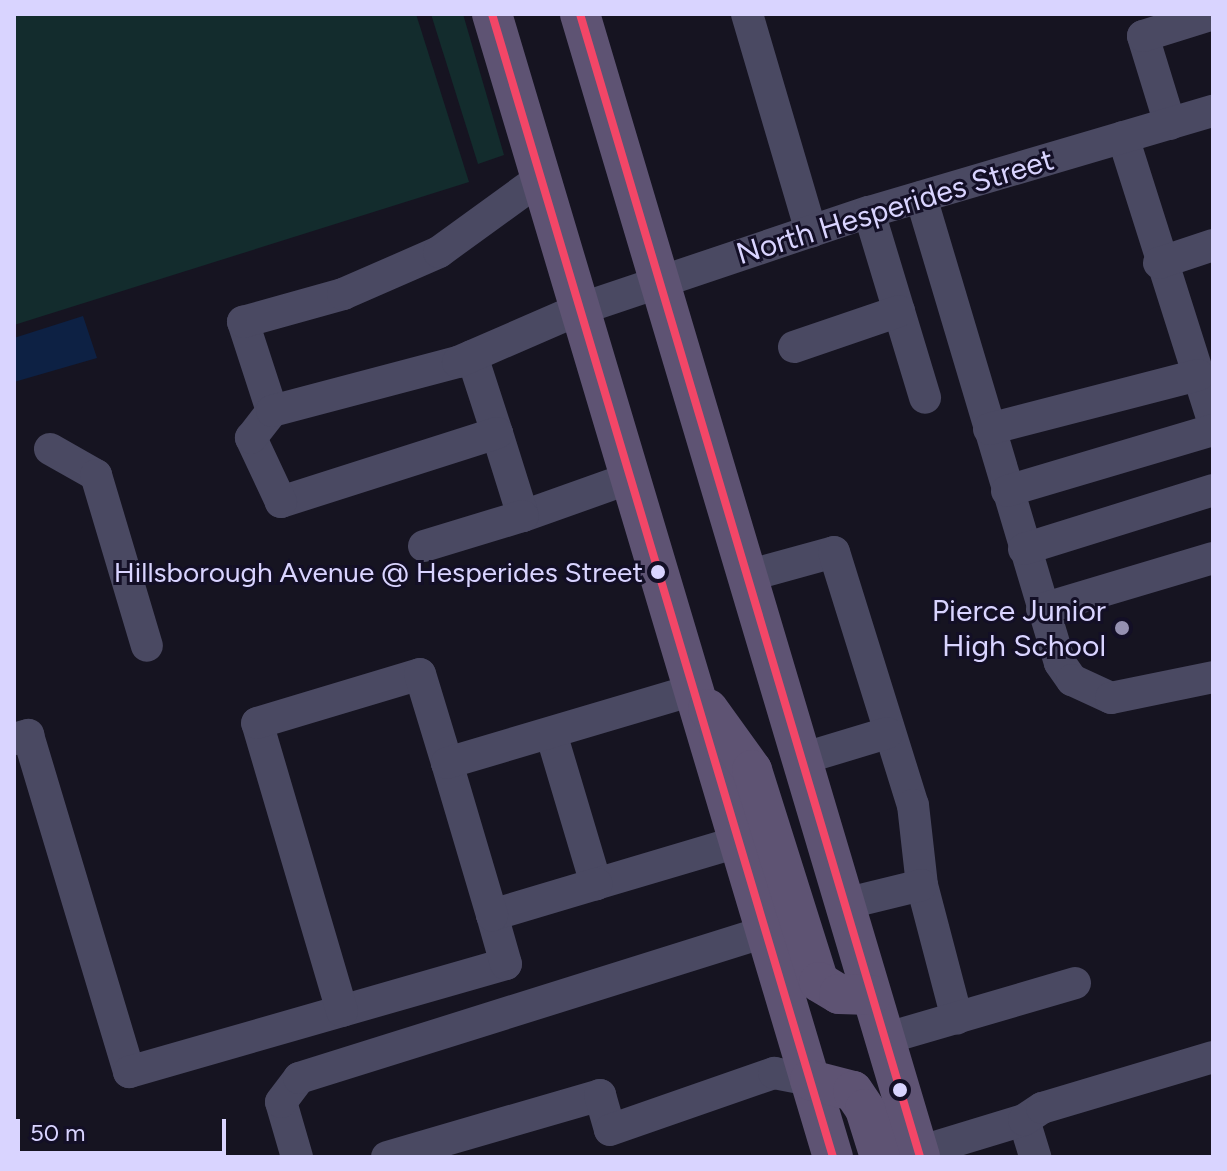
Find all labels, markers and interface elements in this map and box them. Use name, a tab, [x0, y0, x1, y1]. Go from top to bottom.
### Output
street label: North Hesperides Street	[732, 142, 1058, 272]
place label: Hillsborough Avenue @ Hesperides Street	[114, 555, 643, 589]
marker: Hillsborough Avenue @ Hesperides Street	[650, 564, 666, 580]
place label: Pierce Junior High School	[932, 593, 1106, 664]
marker: Pierce Junior High School	[1113, 619, 1131, 637]
unlabelled marker	[892, 1082, 908, 1098]
scale bar	[20, 1103, 230, 1153]
text: 50 m	[30, 1118, 86, 1147]

